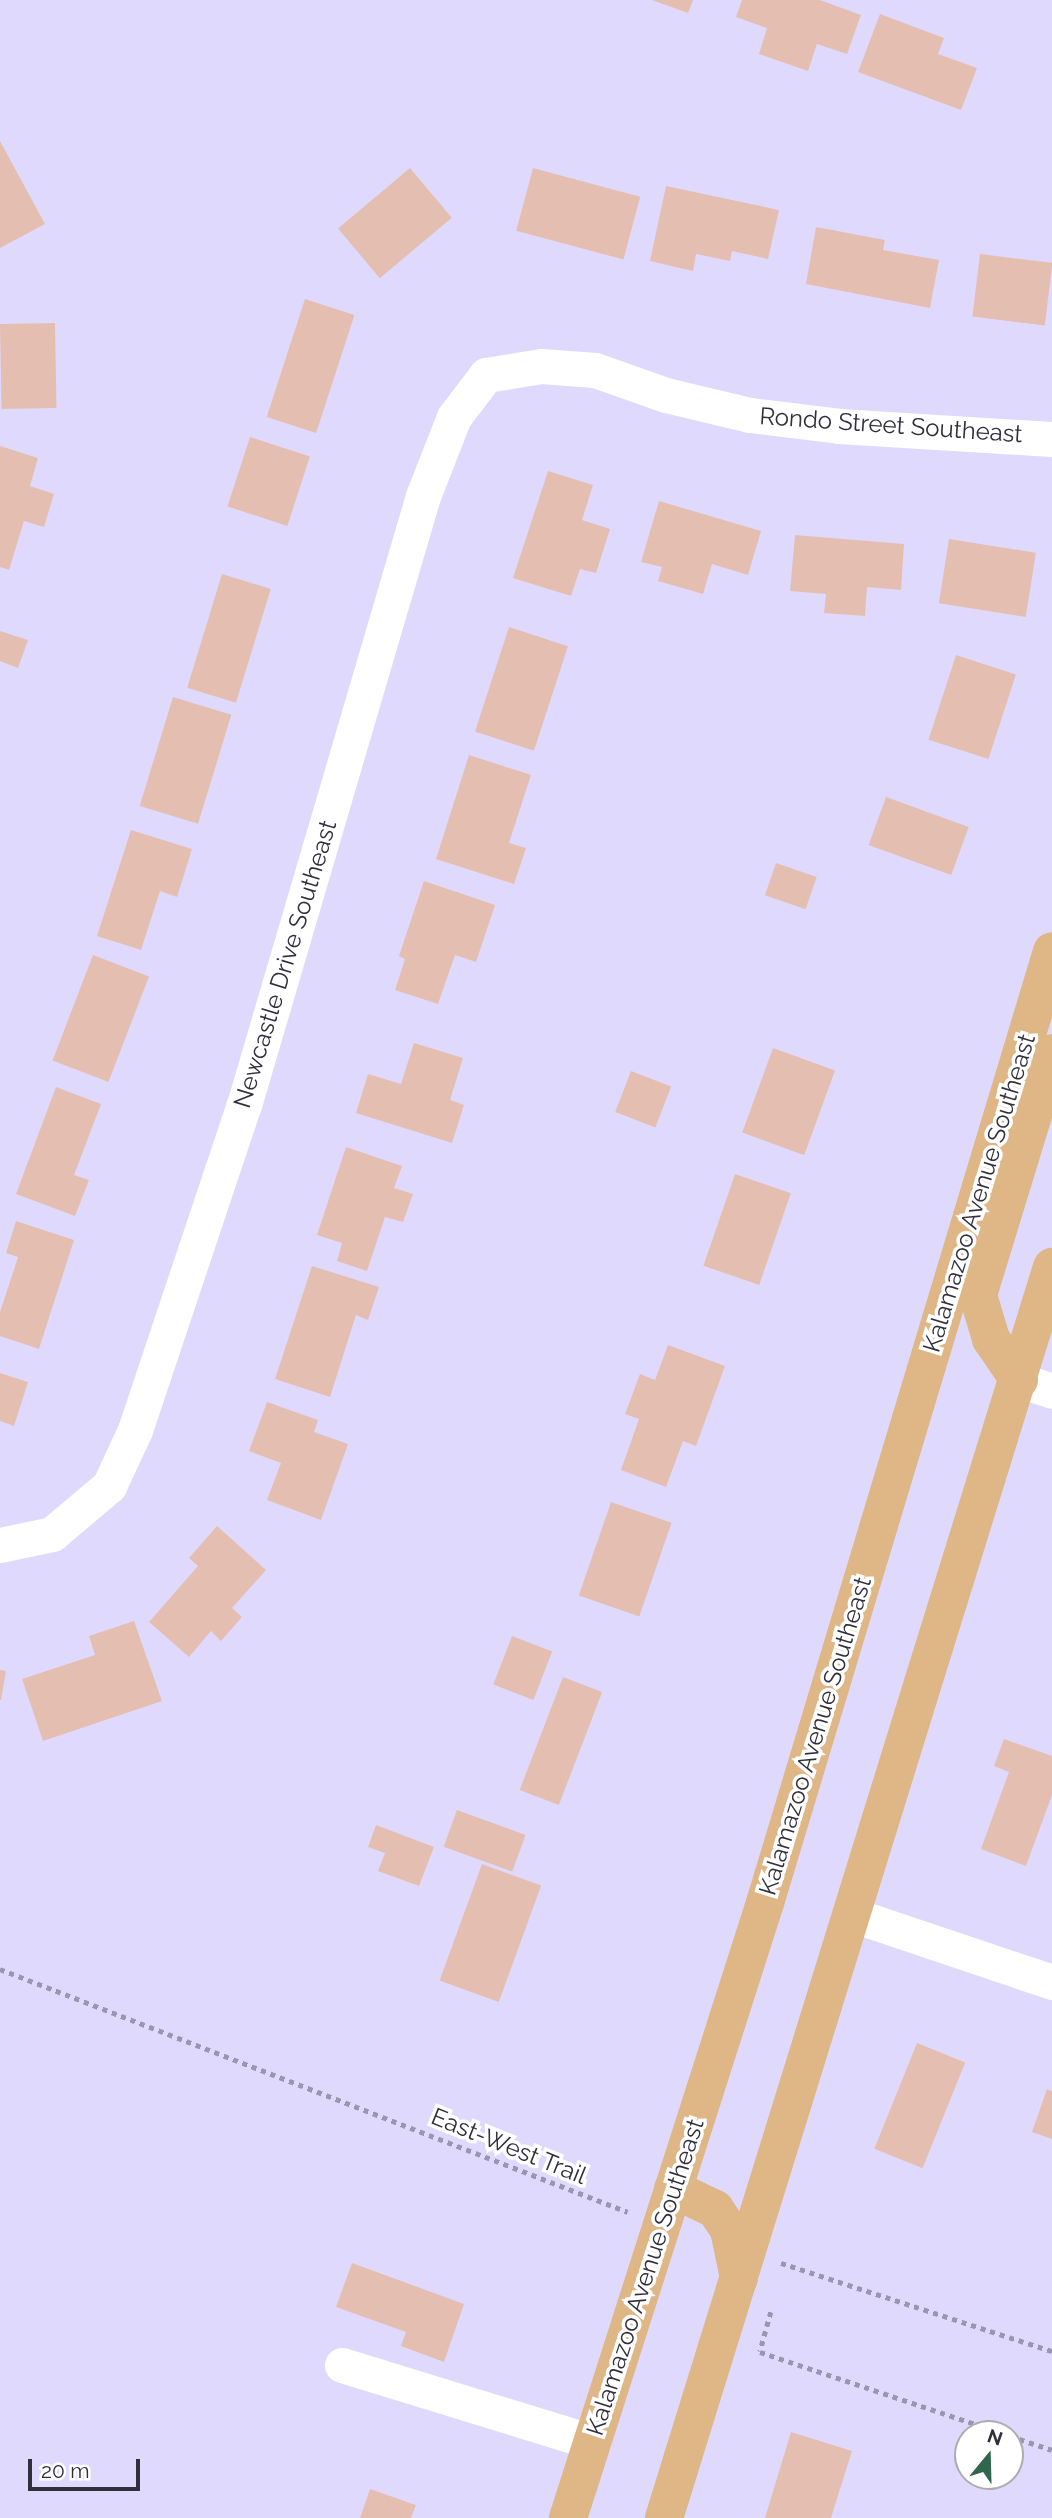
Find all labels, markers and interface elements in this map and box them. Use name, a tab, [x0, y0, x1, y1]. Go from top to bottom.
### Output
street label: Rondo Street Southeast	[759, 401, 1023, 449]
street label: Newcastle Drive Southeast	[228, 817, 342, 1111]
street label: Kalamazoo Avenue Southeast	[917, 1030, 1041, 1356]
street label: Kalamazoo Avenue Southeast	[753, 1573, 877, 1899]
street label: East-West Trail	[427, 2102, 591, 2190]
street label: Kalamazoo Avenue Southeast	[580, 2115, 710, 2439]
north arrow	[954, 2420, 1024, 2490]
text: N	[985, 2424, 1006, 2450]
scale bar	[32, 2444, 144, 2488]
text: 20 m	[41, 2458, 89, 2483]

